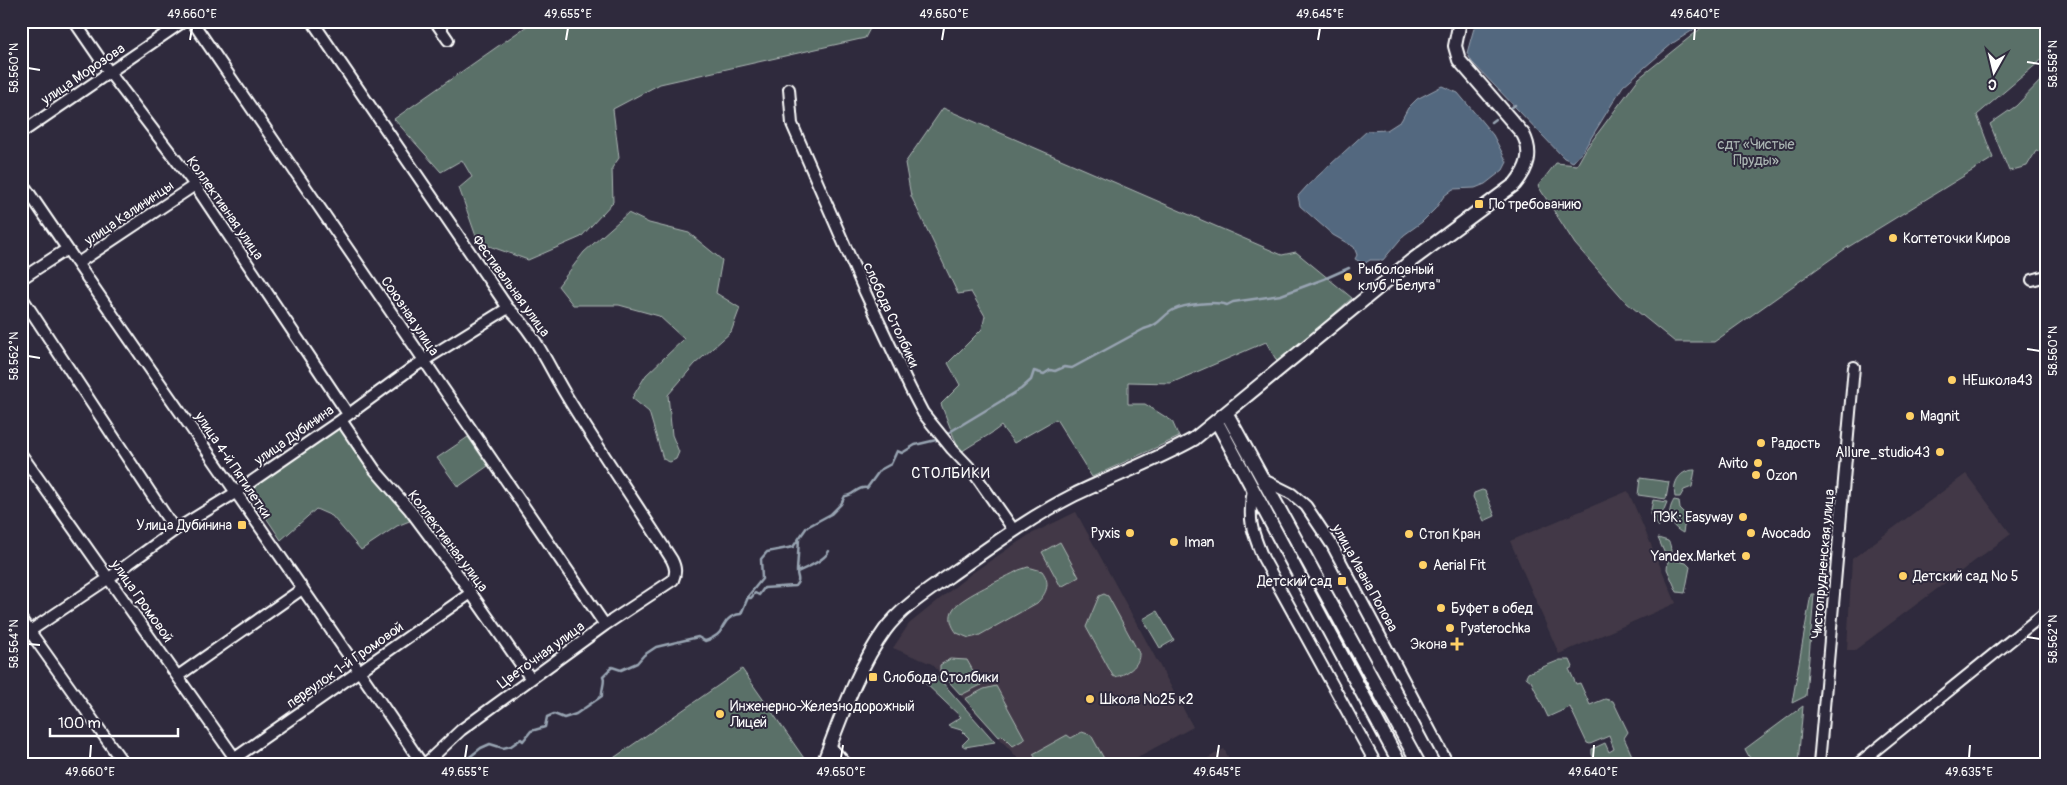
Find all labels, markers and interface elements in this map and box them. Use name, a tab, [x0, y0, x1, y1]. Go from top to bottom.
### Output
text: 49.660°E	[167, 7, 217, 22]
text: 49.655°E	[544, 7, 592, 22]
text: 49.650°E	[920, 7, 968, 22]
text: 49.645°E	[1296, 7, 1344, 22]
text: 49.640°E	[1670, 7, 1720, 22]
street label: улица Морозова	[37, 40, 128, 109]
text: 58.558°N	[2046, 40, 2061, 88]
text: 58.560°N	[7, 43, 22, 93]
north arrow	[1970, 48, 2020, 98]
text: С	[1986, 75, 1998, 93]
park label: сдт «Чистые Пруды»	[1718, 136, 1795, 169]
street label: Коллективная улица	[183, 153, 267, 263]
street label: улица Калининцы	[80, 177, 177, 250]
place label: По требованию	[1489, 196, 1582, 213]
marker: По требованию	[1473, 198, 1485, 210]
place label: Когтеточки Киров	[1903, 230, 2011, 247]
street label: Фестивальная улица	[468, 232, 554, 340]
marker: Когтеточки Киров	[1887, 232, 1899, 244]
street label: слобода Столбики	[859, 260, 923, 370]
place label: Рыболовный клуб "Белуга"	[1358, 261, 1441, 294]
marker: Рыболовный клуб "Белуга"	[1342, 271, 1354, 283]
street label: Союзная улица	[377, 273, 443, 359]
text: 58.560°N	[2046, 326, 2061, 376]
text: 58.562°N	[7, 332, 22, 380]
place label: НЕшкола43	[1962, 372, 2033, 389]
marker: НЕшкола43	[1946, 374, 1958, 386]
street label: улица Дубинина	[250, 401, 337, 469]
street label: улица 4-й Пятилетки	[191, 408, 275, 521]
place label: Magnit	[1920, 408, 1960, 425]
marker: Magnit	[1904, 410, 1916, 422]
place label: Радость	[1771, 435, 1821, 452]
marker: Радость	[1755, 437, 1767, 449]
place label: Allure_studio43	[1835, 444, 1930, 461]
marker: Allure_studio43	[1934, 446, 1946, 458]
place label: Avito	[1718, 455, 1748, 472]
marker: Avito	[1752, 457, 1764, 469]
district label: СТОЛБИКИ	[911, 464, 991, 483]
place label: Ozon	[1766, 467, 1798, 484]
marker: Ozon	[1750, 469, 1762, 481]
street label: Коллективная улица	[404, 487, 492, 595]
street label: Чистопрудненская улица	[1808, 488, 1838, 640]
place label: ПЭК: Easyway	[1653, 509, 1733, 526]
marker: ПЭК: Easyway	[1737, 511, 1749, 523]
place label: Улица Дубинина	[136, 517, 232, 534]
marker: Улица Дубинина	[236, 519, 248, 531]
street label: улица Ивана Попова	[1328, 520, 1402, 635]
place label: Pyxis	[1091, 525, 1121, 542]
place label: Avocado	[1761, 525, 1811, 542]
place label: Стоп Кран	[1419, 526, 1481, 543]
marker: Pyxis	[1124, 527, 1136, 539]
marker: Avocado	[1745, 527, 1757, 539]
marker: Стоп Кран	[1403, 528, 1415, 540]
place label: Iman	[1184, 534, 1214, 551]
marker: Iman	[1168, 536, 1180, 548]
place label: Yandex.Market	[1650, 548, 1736, 565]
marker: Yandex.Market	[1740, 550, 1752, 562]
street label: улица Громовой	[107, 556, 177, 645]
place label: Aerial Fit	[1433, 557, 1486, 574]
marker: Aerial Fit	[1417, 559, 1429, 571]
place label: Детский сад № 5	[1912, 568, 2018, 585]
marker: Детский сад № 5	[1897, 570, 1909, 582]
place label: Детский сад	[1256, 573, 1333, 590]
marker: Детский сад	[1336, 575, 1348, 587]
place label: Буфет в обед	[1451, 600, 1534, 617]
marker: Буфет в обед	[1435, 602, 1447, 614]
text: 58.562°N	[2046, 615, 2061, 663]
street label: переулок 1-й Громовой	[283, 618, 407, 712]
street label: Цветочная улица	[494, 618, 588, 692]
text: 58.564°N	[7, 620, 22, 669]
place label: Pyaterochka	[1460, 620, 1531, 637]
marker: Pyaterochka	[1444, 622, 1456, 634]
place label: Экона	[1410, 636, 1447, 653]
marker: Экона	[1451, 638, 1463, 650]
place label: Слобода Столбики	[883, 669, 998, 686]
marker: Слобода Столбики	[867, 671, 879, 683]
place label: Школа №25 к2	[1100, 691, 1194, 708]
marker: Школа №25 к2	[1084, 693, 1096, 705]
place label: Инженерно-Железнодорожный Лицей	[729, 698, 915, 731]
scale bar	[50, 705, 178, 737]
marker: Инженерно-Железнодорожный Лицей	[714, 708, 726, 720]
text: 100 m	[58, 714, 101, 733]
text: 49.660°E	[65, 765, 115, 780]
text: 49.655°E	[441, 765, 489, 780]
text: 49.650°E	[817, 765, 865, 780]
text: 49.645°E	[1193, 765, 1241, 780]
text: 49.640°E	[1568, 765, 1618, 780]
text: 49.635°E	[1945, 765, 1993, 780]

